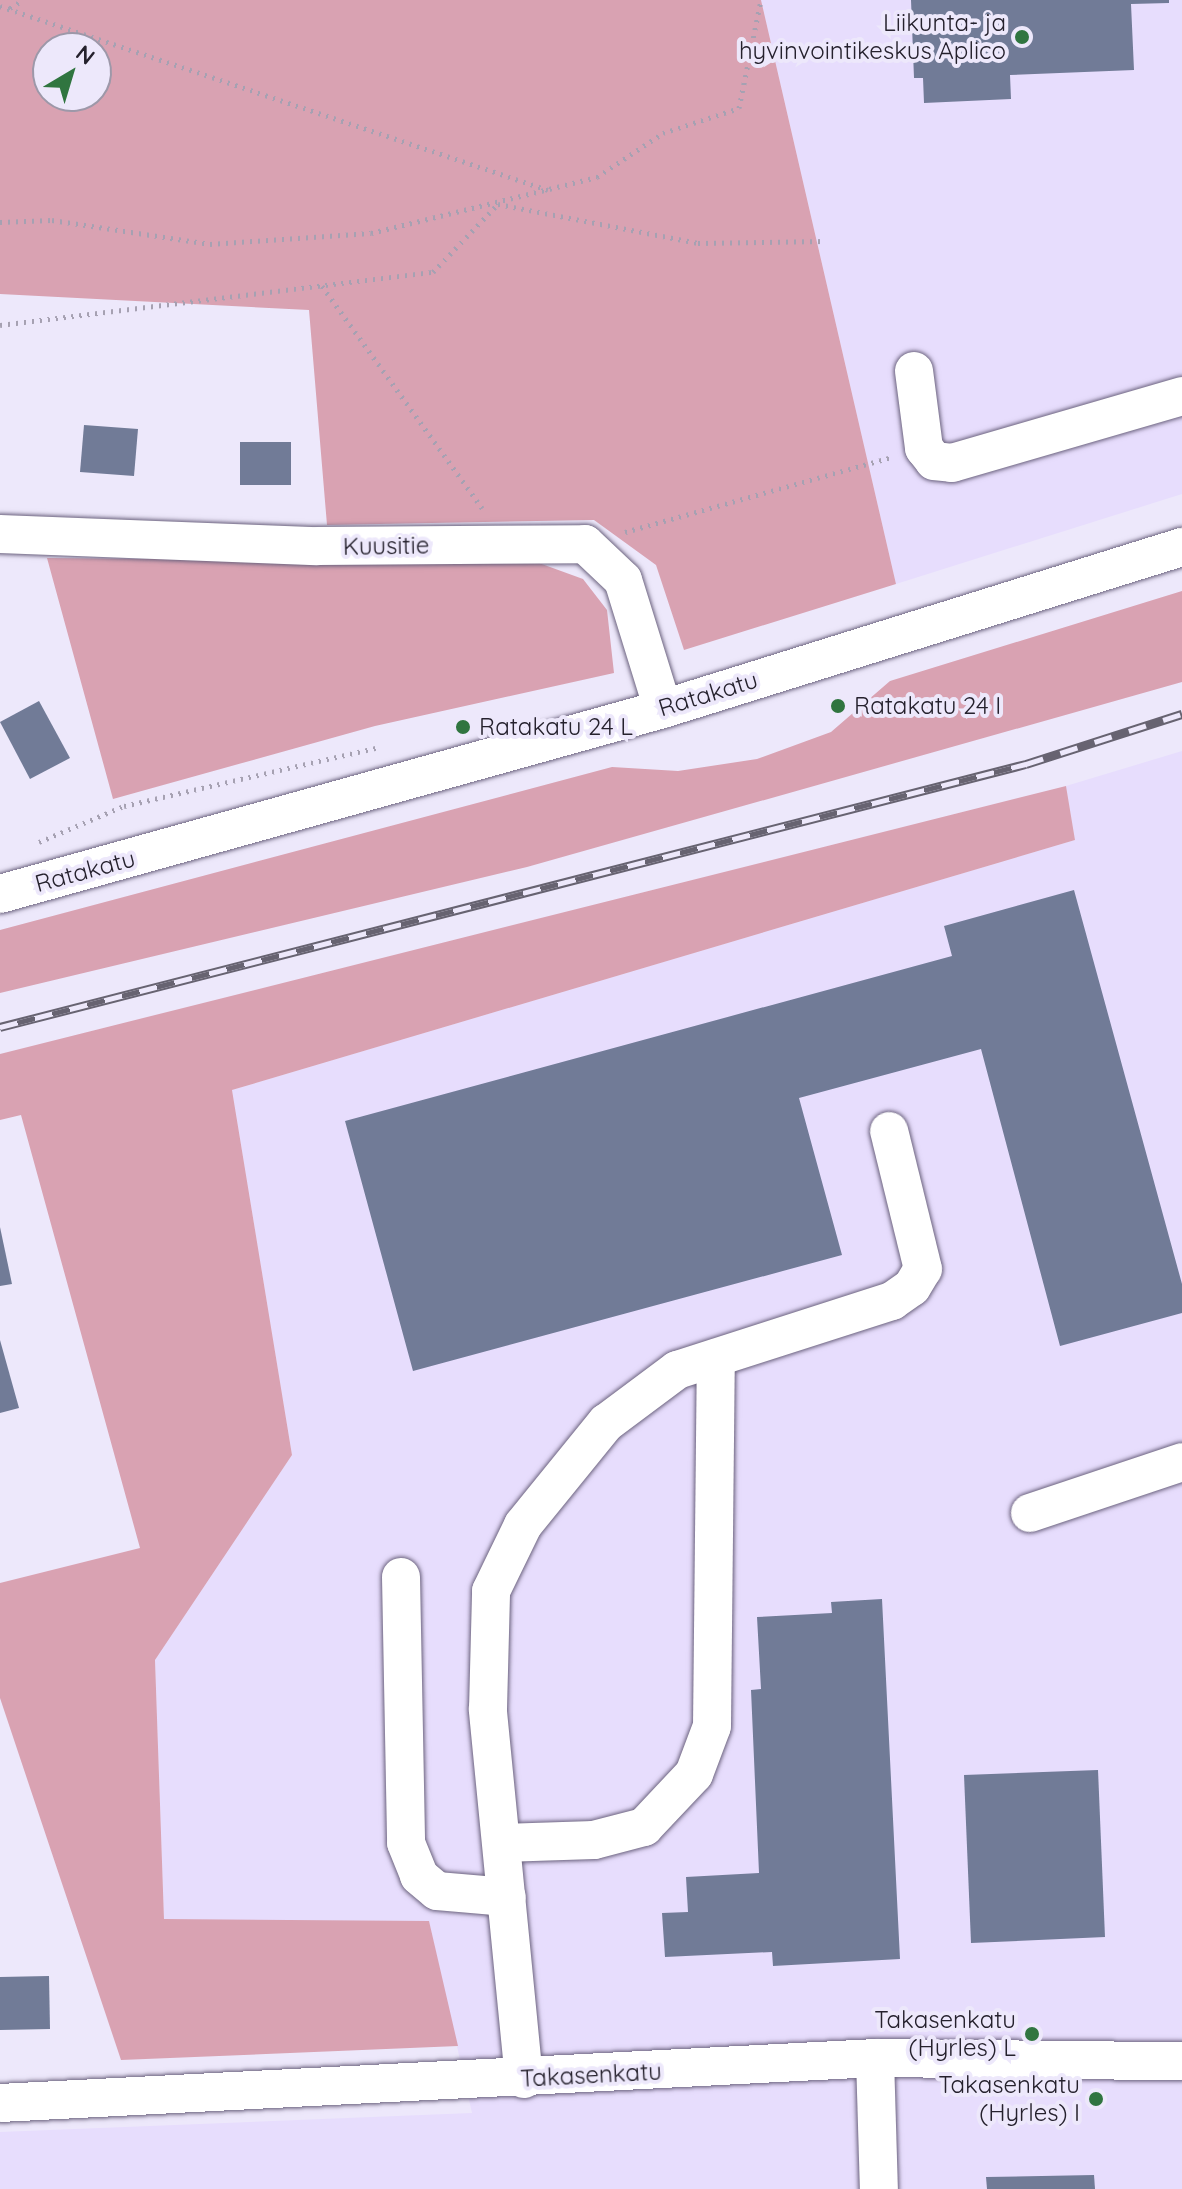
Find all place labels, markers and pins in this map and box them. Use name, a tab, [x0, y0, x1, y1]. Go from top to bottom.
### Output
place label: Liikunta- ja hyvinvointikeskus Aplico	[739, 9, 1006, 65]
marker: Liikunta- ja hyvinvointikeskus Aplico	[1013, 28, 1031, 46]
place label: Ratakatu 24 I	[854, 692, 1001, 720]
marker: Ratakatu 24 I	[829, 697, 847, 715]
place label: Ratakatu 24 L	[479, 713, 633, 741]
marker: Ratakatu 24 L	[454, 718, 472, 736]
place label: Takasenkatu (Hyrles) L	[874, 2006, 1016, 2062]
marker: Takasenkatu (Hyrles) L	[1023, 2025, 1041, 2043]
place label: Takasenkatu (Hyrles) I	[938, 2071, 1080, 2127]
marker: Takasenkatu (Hyrles) I	[1087, 2090, 1105, 2108]

